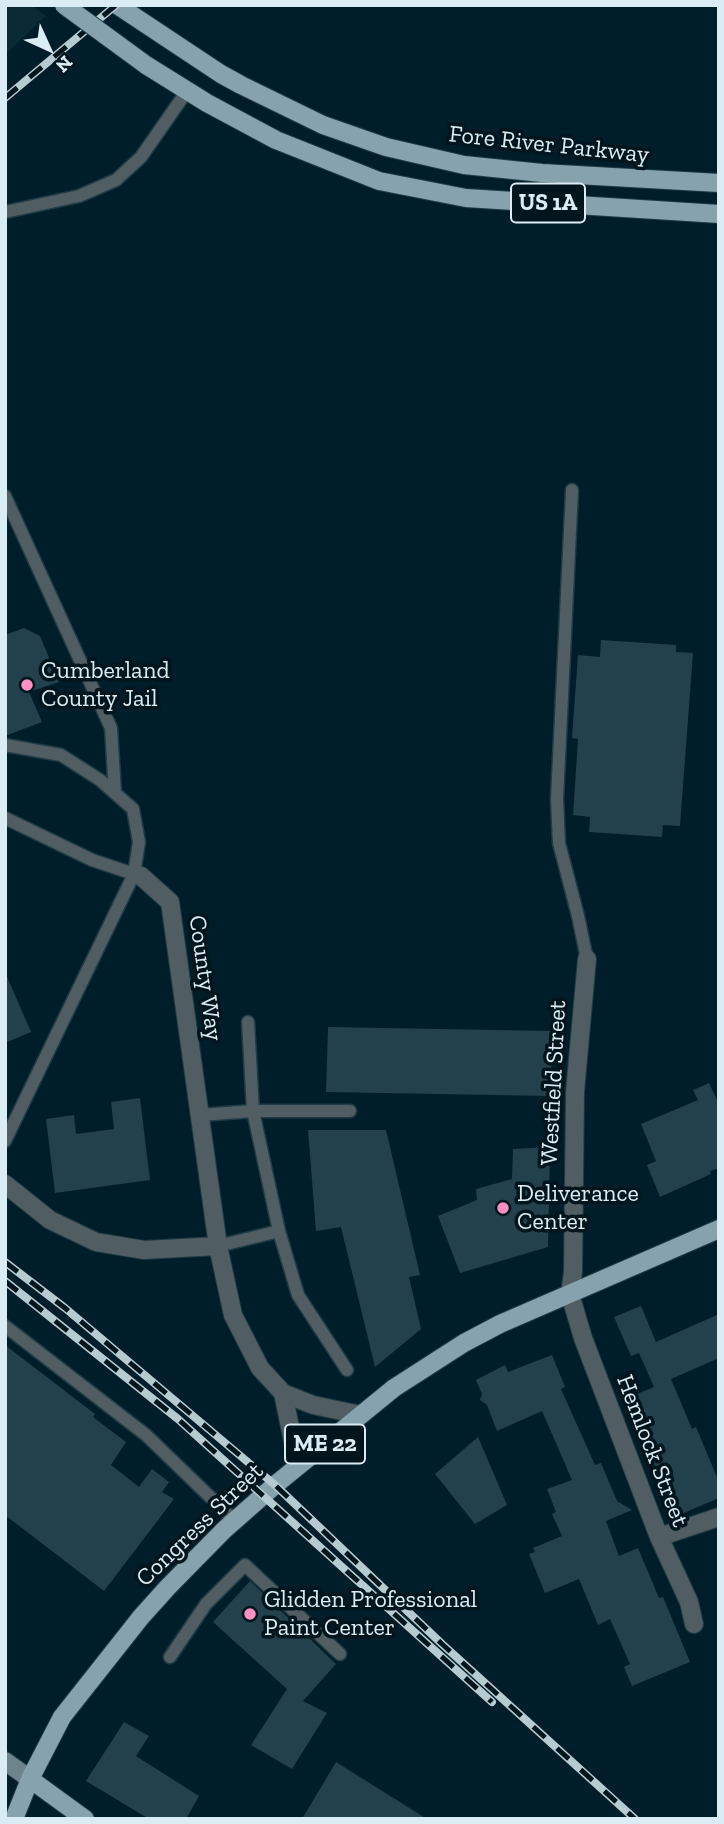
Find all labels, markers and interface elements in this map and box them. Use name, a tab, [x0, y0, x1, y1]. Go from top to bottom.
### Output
north arrow	[14, 14, 84, 84]
text: N	[51, 51, 77, 77]
street label: Fore River Parkway	[447, 120, 651, 170]
road number: US 1A	[511, 184, 585, 222]
place label: Cumberland County Jail	[41, 657, 170, 713]
marker: Cumberland County Jail	[19, 677, 35, 693]
street label: County Way	[182, 913, 228, 1043]
street label: Westfield Street	[535, 1000, 573, 1166]
place label: Deliverance Center	[517, 1180, 639, 1236]
marker: Deliverance Center	[495, 1200, 511, 1216]
street label: Hemlock Street	[610, 1371, 694, 1531]
road number: ME 22	[285, 1424, 365, 1464]
street label: Congress Street	[130, 1457, 270, 1593]
place label: Glidden Professional Paint Center	[264, 1586, 477, 1642]
marker: Glidden Professional Paint Center	[242, 1606, 258, 1622]

